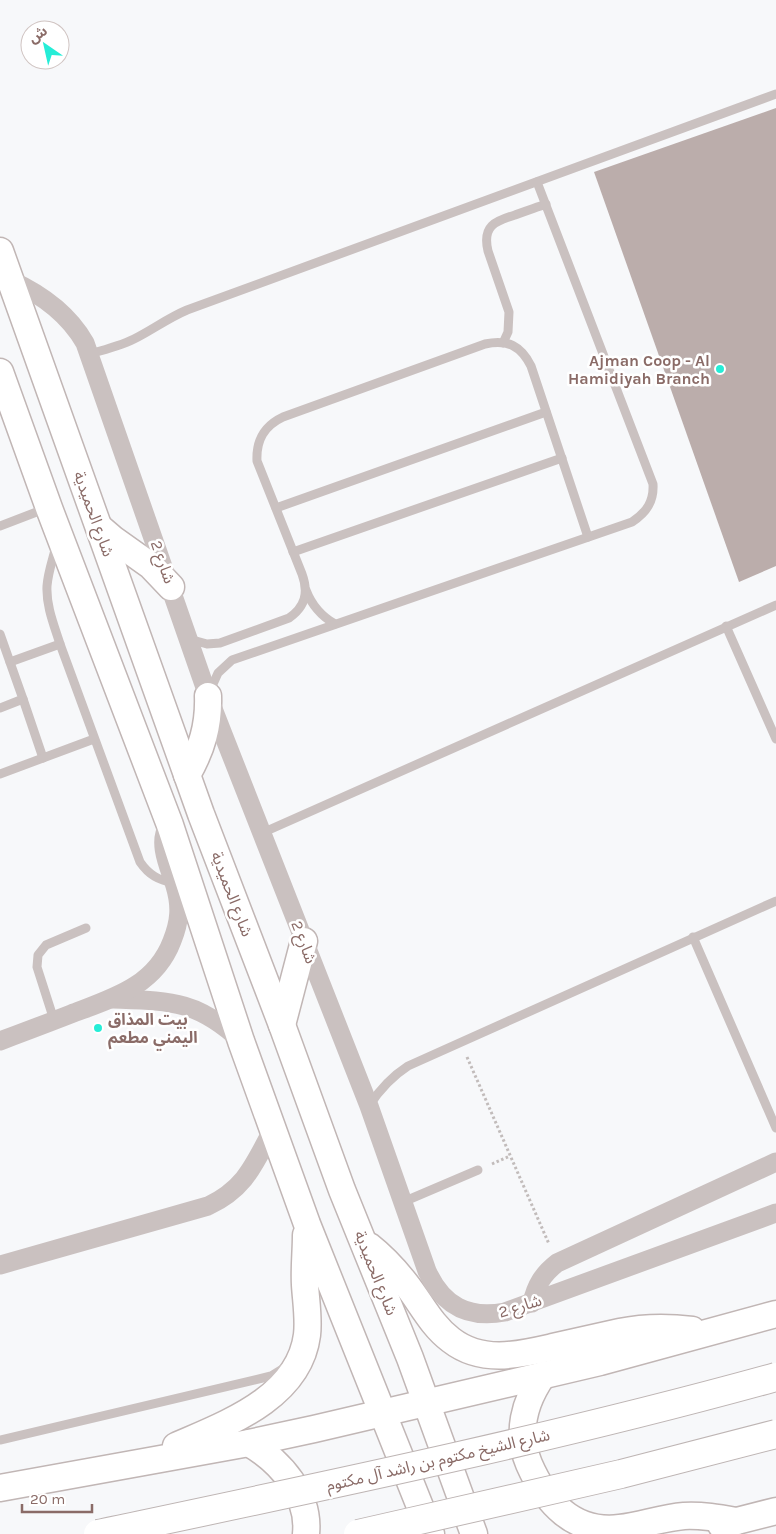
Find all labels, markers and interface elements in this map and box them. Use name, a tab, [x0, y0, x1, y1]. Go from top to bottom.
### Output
north arrow	[20, 20, 70, 70]
text: ش	[25, 22, 51, 47]
place label: Ajman Coop - Al Hamidiyah Branch	[568, 351, 710, 388]
marker: Ajman Coop - Al Hamidiyah Branch	[714, 363, 726, 375]
street label: شارع الحميدية	[67, 469, 118, 560]
street label: شارع 2	[144, 538, 179, 587]
street label: شارع الحميدية	[204, 849, 257, 940]
street label: شارع 2	[284, 918, 321, 967]
place label: بيت المذاق اليمني مطعم	[108, 1010, 198, 1050]
marker: بيت المذاق اليمني مطعم	[92, 1022, 104, 1034]
street label: شارع الحميدية	[348, 1228, 402, 1319]
street label: شارع 2	[496, 1290, 545, 1324]
street label: شارع الشيخ مكتوم بن راشد آل مكتوم	[324, 1425, 552, 1498]
scale bar	[22, 1482, 92, 1514]
text: 20 m	[30, 1490, 65, 1508]

